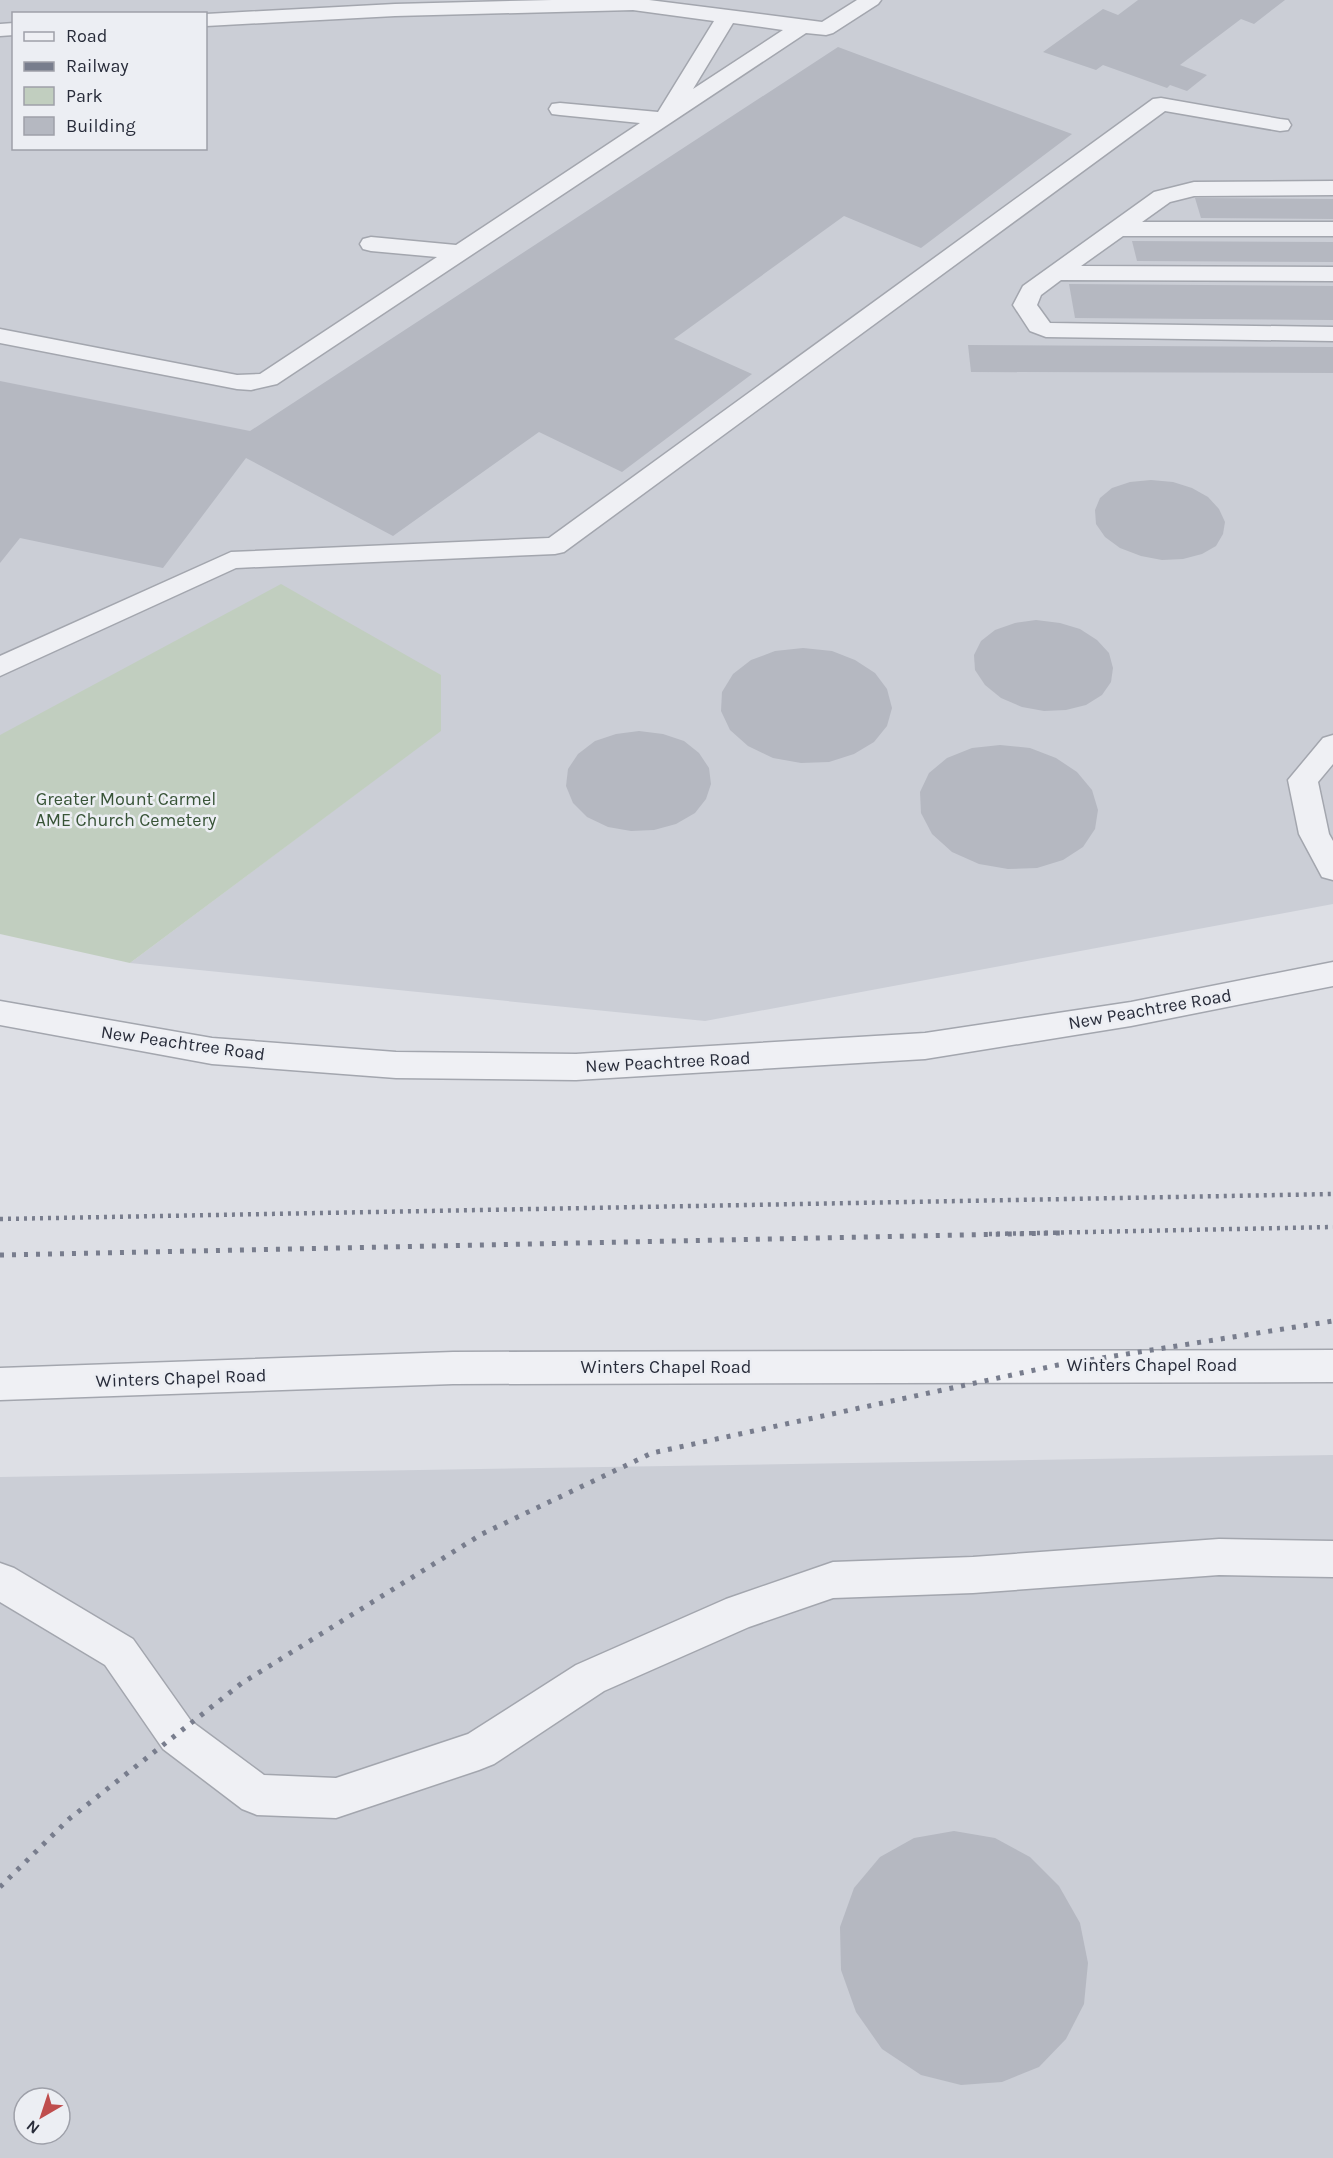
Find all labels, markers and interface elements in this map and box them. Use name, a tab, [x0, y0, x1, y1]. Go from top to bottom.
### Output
legend	[12, 12, 207, 150]
text: Road	[66, 25, 107, 47]
text: Railway	[66, 55, 129, 77]
text: Park	[66, 85, 103, 107]
text: Building	[66, 115, 136, 137]
park label: Greater Mount Carmel AME Church Cemetery	[36, 788, 217, 831]
street label: New Peachtree Road	[1067, 984, 1233, 1034]
street label: New Peachtree Road	[99, 1021, 267, 1065]
street label: New Peachtree Road	[585, 1047, 751, 1077]
street label: Winters Chapel Road	[1067, 1354, 1237, 1376]
street label: Winters Chapel Road	[581, 1356, 751, 1378]
street label: Winters Chapel Road	[95, 1364, 267, 1392]
north arrow	[12, 2086, 72, 2146]
text: N	[22, 2116, 43, 2138]

